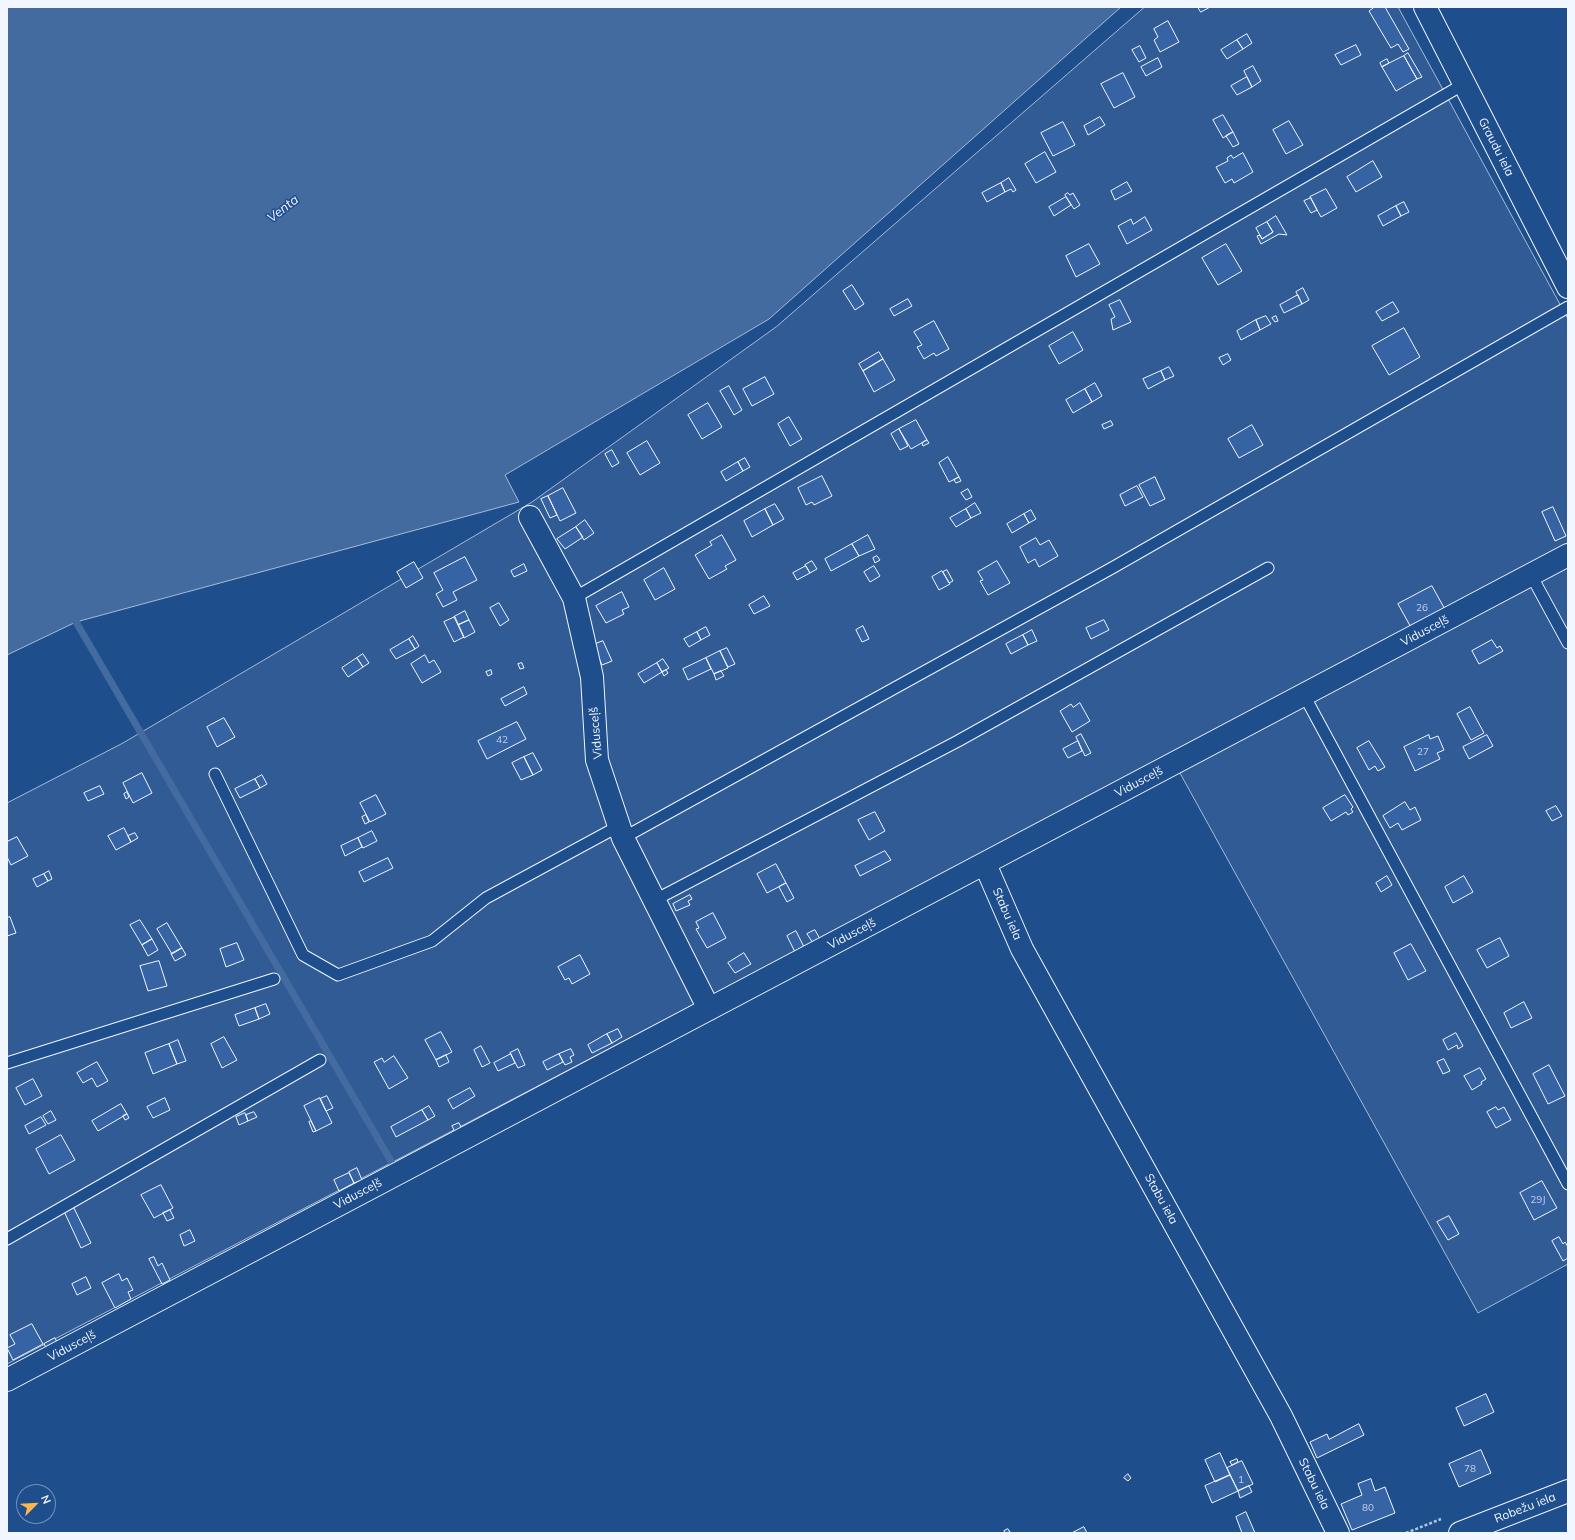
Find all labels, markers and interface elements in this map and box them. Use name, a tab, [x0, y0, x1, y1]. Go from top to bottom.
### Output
street label: Graudu iela	[1475, 115, 1517, 179]
water label: Venta	[264, 192, 302, 226]
house number: 26	[1416, 602, 1428, 614]
street label: Vidusceļš	[1398, 612, 1452, 650]
street label: Vidusceļš	[587, 706, 605, 760]
house number: 42	[496, 734, 508, 746]
house number: 27	[1417, 746, 1429, 758]
street label: Vidusceļš	[1112, 763, 1166, 801]
street label: Stabu iela	[989, 886, 1025, 942]
street label: Vidusceļš	[825, 915, 879, 953]
street label: Stabu iela	[1141, 1171, 1181, 1227]
street label: Vidusceļš	[331, 1175, 385, 1213]
house number: 29J	[1530, 1194, 1546, 1206]
street label: Vidusceļš	[45, 1327, 99, 1365]
street label: Stabu iela	[1295, 1456, 1333, 1512]
house number: 78	[1464, 1463, 1476, 1475]
house number: 1	[1238, 1474, 1244, 1486]
north arrow	[16, 1484, 56, 1524]
street label: Robežu iela	[1492, 1490, 1558, 1526]
text: N	[38, 1493, 54, 1506]
house number: 80	[1362, 1502, 1374, 1514]

